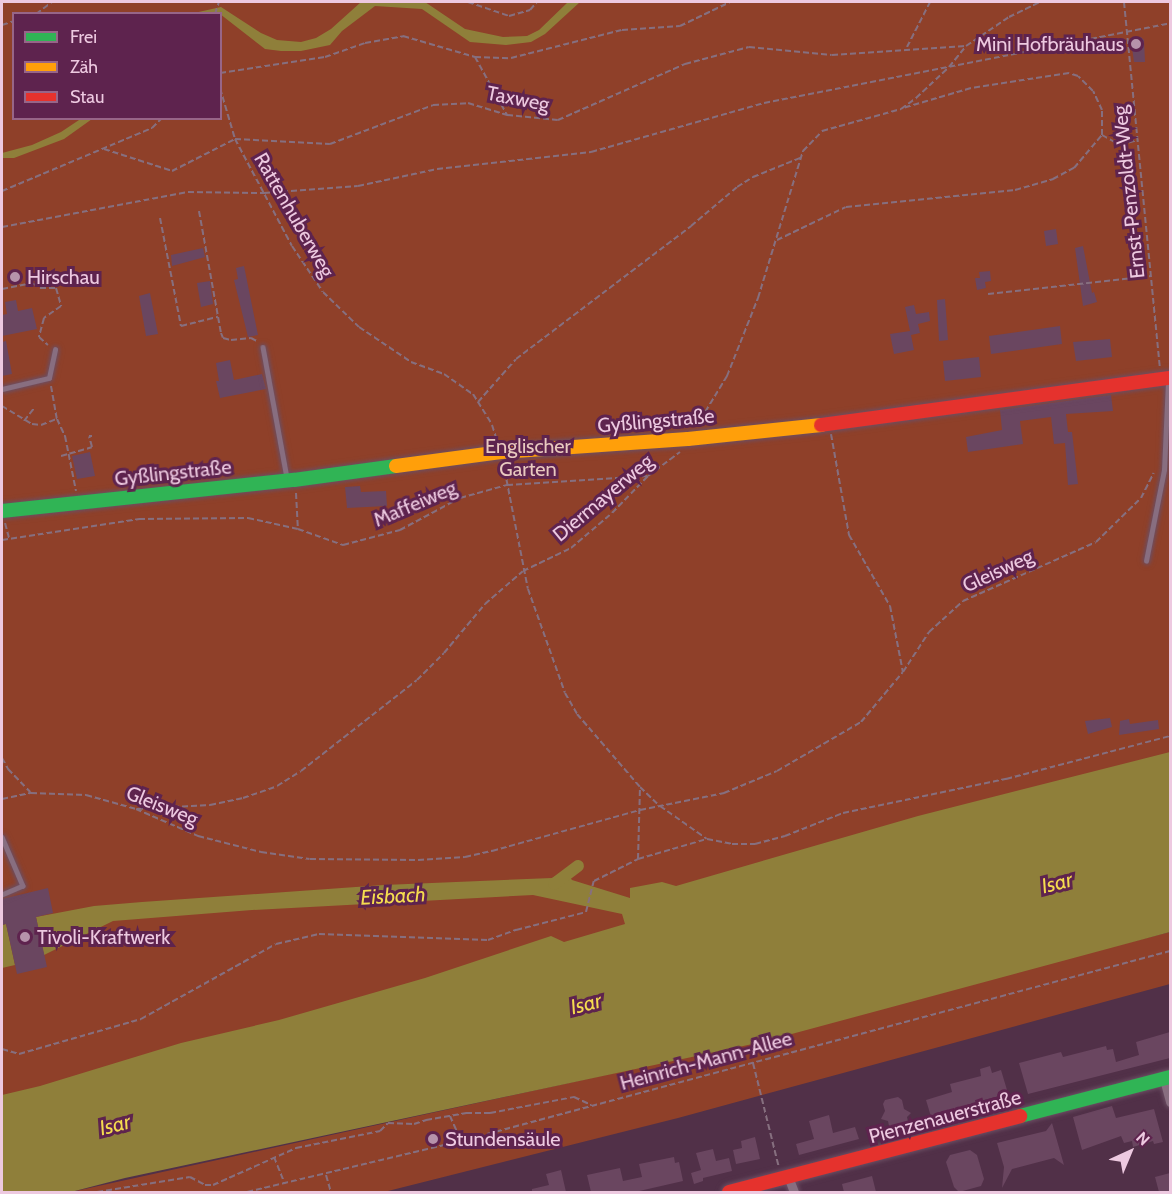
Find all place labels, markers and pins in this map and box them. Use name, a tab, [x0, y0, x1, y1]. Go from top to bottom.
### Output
place label: Mini Hofbräuhaus	[976, 32, 1124, 56]
marker: Mini Hofbräuhaus	[1129, 37, 1143, 51]
place label: Hirschau	[27, 265, 100, 289]
marker: Hirschau	[8, 270, 22, 284]
place label: Tivoli-Kraftwerk	[37, 925, 170, 949]
marker: Tivoli-Kraftwerk	[18, 930, 32, 944]
place label: Stundensäule	[445, 1127, 561, 1151]
marker: Stundensäule	[426, 1132, 440, 1146]

